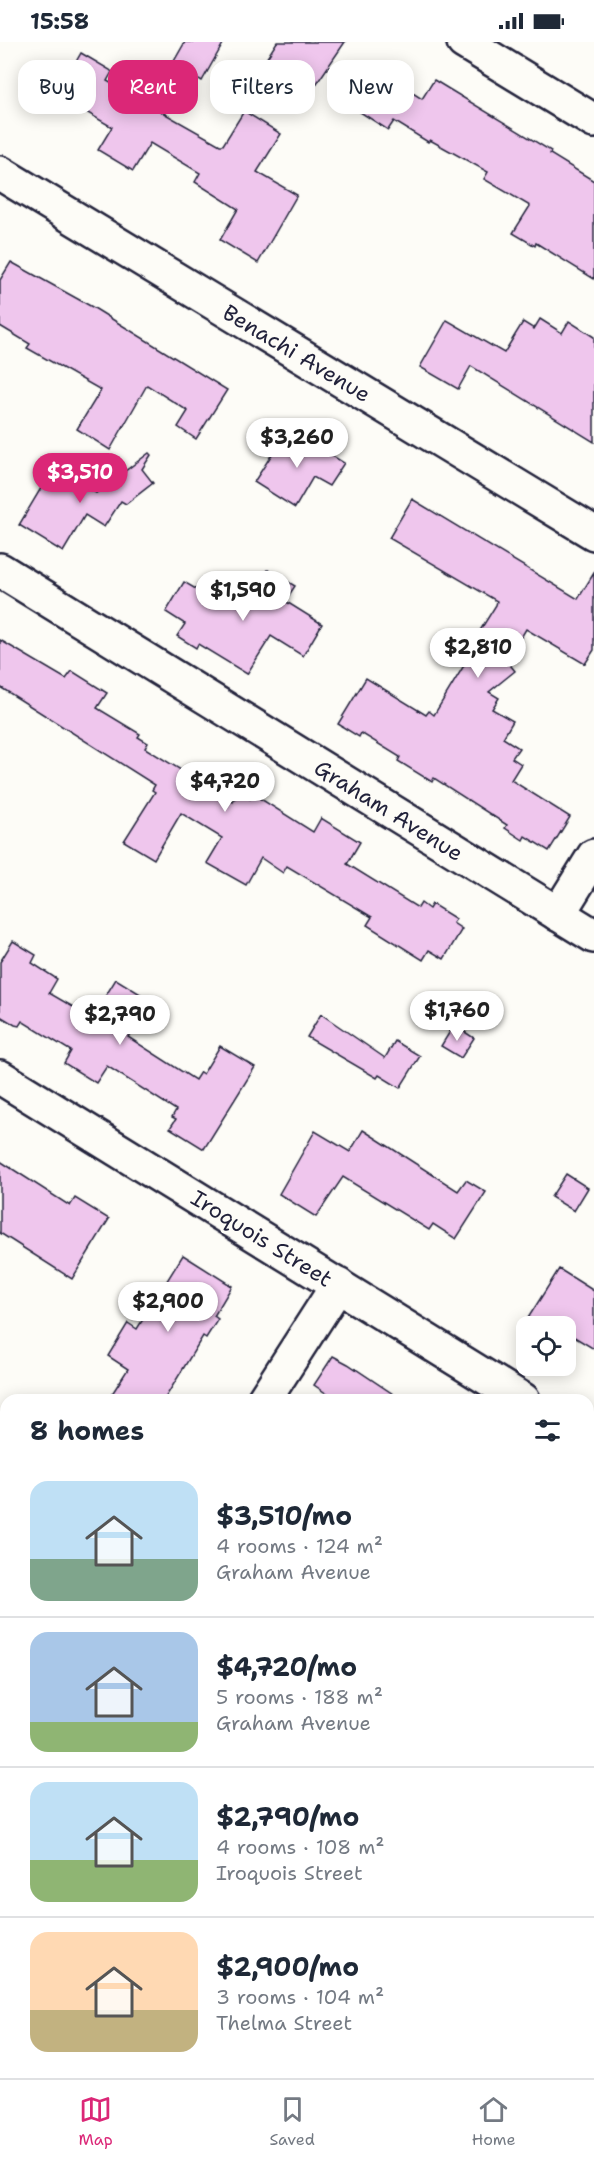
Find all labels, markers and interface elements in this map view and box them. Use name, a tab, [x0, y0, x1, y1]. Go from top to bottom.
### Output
text: 15:58	[30, 7, 89, 36]
chip: Buy	[18, 60, 96, 114]
chip: Rent	[108, 60, 198, 114]
chip: Filters	[210, 60, 315, 114]
chip: New	[327, 60, 414, 114]
street label: Benachi Avenue	[218, 298, 376, 409]
pin: $3,260	[248, 418, 346, 469]
text: $3,260	[260, 424, 334, 450]
pin: $3,510	[31, 453, 129, 504]
text: $3,510	[47, 459, 113, 485]
pin: $1,590	[194, 571, 292, 622]
text: $1,590	[210, 577, 276, 603]
pin: $2,810	[429, 628, 527, 679]
text: $2,810	[444, 634, 512, 660]
street label: Graham Avenue	[309, 753, 469, 868]
pin: $4,720	[176, 762, 274, 813]
text: $4,720	[190, 768, 260, 794]
pin: $1,760	[408, 991, 506, 1042]
pin: $2,790	[71, 995, 169, 1046]
text: $1,760	[424, 997, 490, 1023]
text: $2,790	[84, 1001, 156, 1027]
street label: Iroquois Street	[186, 1183, 338, 1293]
pin: $2,900	[119, 1282, 217, 1333]
text: $2,900	[132, 1288, 204, 1314]
map controls	[516, 1316, 576, 1376]
button: locate	[516, 1316, 576, 1376]
text: 8 homes	[30, 1413, 144, 1448]
icon: filters	[531, 1414, 564, 1447]
text: $3,510/mo	[216, 1498, 352, 1533]
icon: home	[78, 1505, 150, 1577]
text: 4 rooms · 124 m²	[216, 1533, 383, 1559]
text: Graham Avenue	[216, 1559, 371, 1585]
text: $4,720/mo	[216, 1649, 357, 1684]
icon: home	[78, 1656, 150, 1728]
text: 5 rooms · 188 m²	[216, 1684, 383, 1710]
text: Graham Avenue	[216, 1710, 371, 1736]
text: $2,790/mo	[216, 1799, 359, 1834]
icon: home	[78, 1806, 150, 1878]
text: 4 rooms · 108 m²	[216, 1834, 385, 1860]
text: Iroquois Street	[216, 1860, 363, 1886]
text: $2,900/mo	[216, 1949, 359, 1984]
icon: home	[78, 1956, 150, 2028]
text: 3 rooms · 104 m²	[216, 1984, 384, 2010]
text: Thelma Street	[216, 2010, 352, 2036]
tab: Map	[78, 2093, 113, 2150]
tab: Saved	[269, 2093, 315, 2150]
tab: Home	[472, 2093, 516, 2150]

